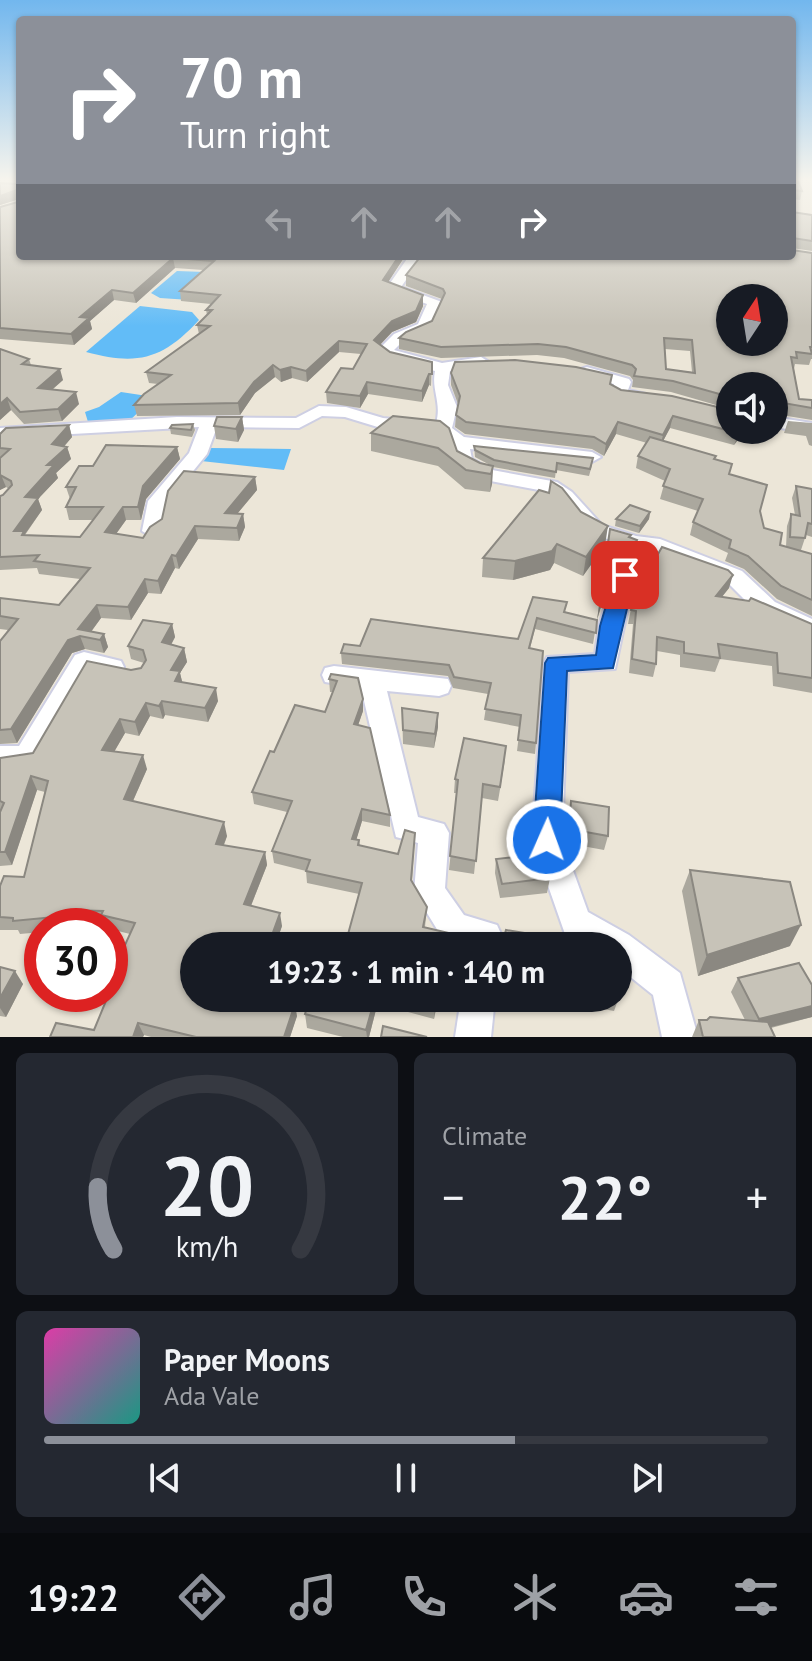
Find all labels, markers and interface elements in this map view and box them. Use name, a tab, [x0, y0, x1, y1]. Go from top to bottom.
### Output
text: 70 m	[180, 41, 303, 113]
icon: right	[48, 48, 152, 152]
text: Turn right	[180, 111, 330, 158]
icon: left	[258, 200, 302, 244]
icon: ahead	[342, 200, 386, 244]
icon: ahead	[426, 200, 470, 244]
icon: right	[510, 200, 554, 244]
north arrow	[716, 284, 788, 356]
map controls	[716, 284, 788, 444]
button: sound	[716, 372, 788, 444]
pin	[591, 541, 659, 609]
icon: arrive	[603, 553, 647, 597]
position arrow	[505, 798, 589, 882]
speed limit sign: 30	[24, 908, 128, 1012]
text: 19:23 · 1 min · 140 m	[267, 952, 545, 991]
text: Climate	[442, 1119, 527, 1152]
text: 20	[160, 1131, 254, 1239]
text: 22°	[558, 1158, 652, 1236]
text: −	[442, 1168, 464, 1225]
text: +	[746, 1168, 768, 1225]
text: km/h	[176, 1228, 238, 1265]
text: Paper Moons	[164, 1340, 330, 1379]
text: Ada Vale	[164, 1379, 259, 1412]
icon: previous	[143, 1456, 187, 1500]
icon: pause	[384, 1456, 428, 1500]
icon: next	[625, 1456, 669, 1500]
icon: directions	[174, 1569, 230, 1625]
icon: music	[285, 1569, 341, 1625]
icon: phone	[396, 1569, 452, 1625]
icon: climate	[507, 1569, 563, 1625]
icon: car	[618, 1569, 674, 1625]
icon: filters	[728, 1569, 784, 1625]
text: 19:22	[27, 1574, 119, 1621]

